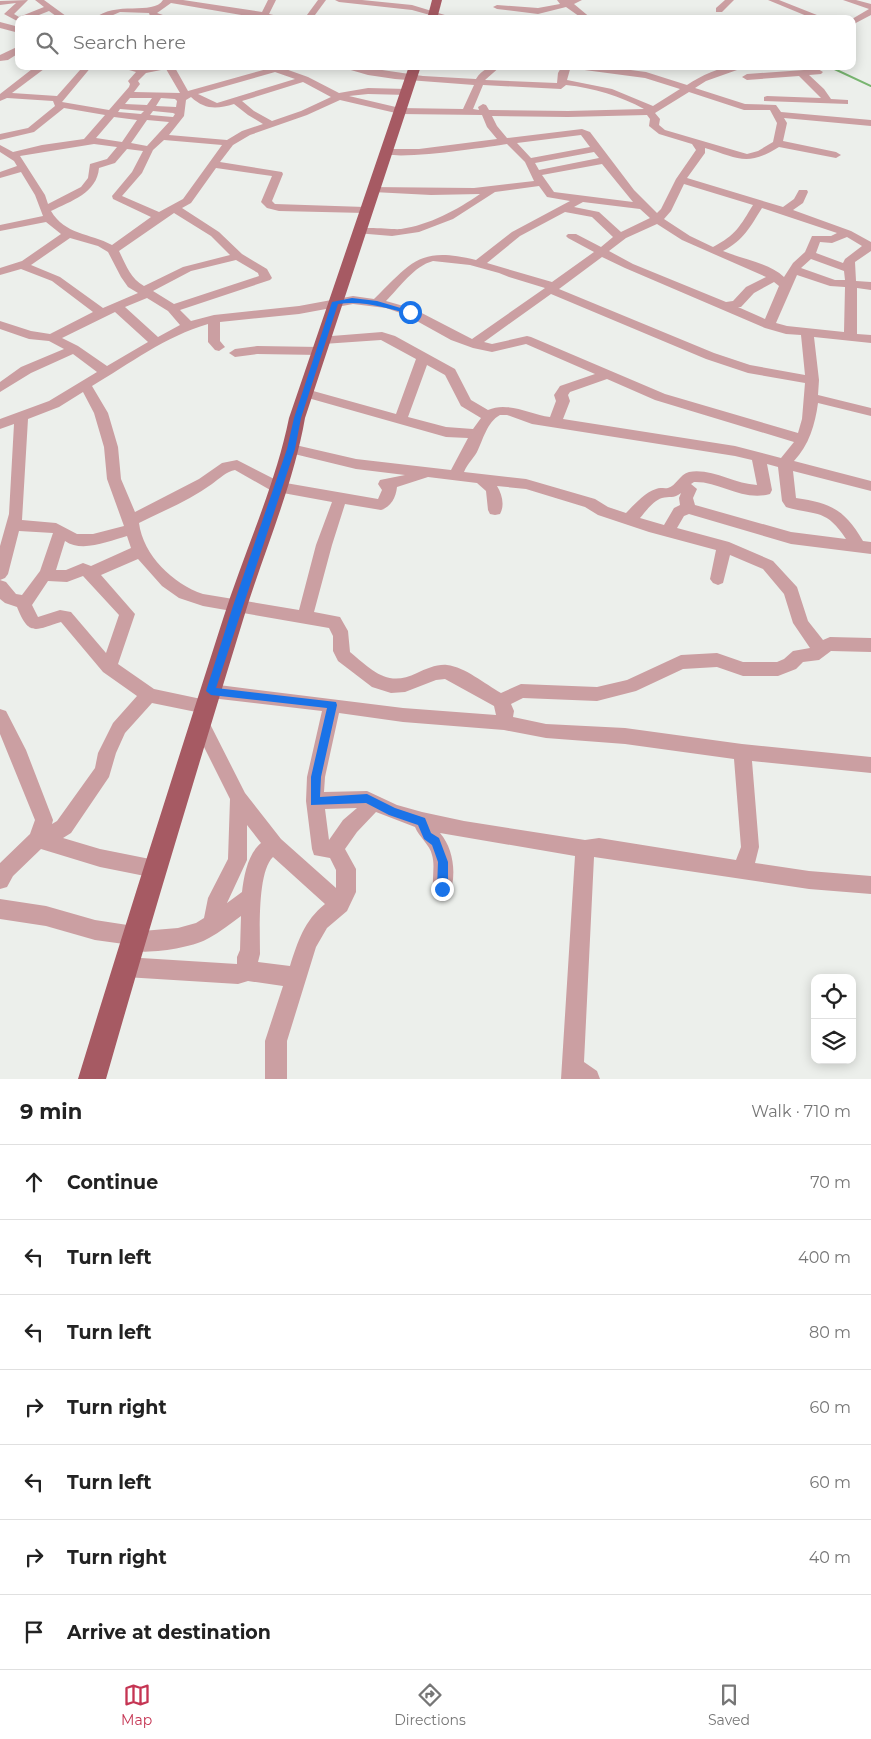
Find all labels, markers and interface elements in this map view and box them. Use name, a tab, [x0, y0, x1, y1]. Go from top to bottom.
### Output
search box	[15, 15, 856, 70]
icon: search	[33, 29, 61, 57]
text: Search here	[73, 31, 186, 54]
route start	[399, 301, 422, 324]
route end	[431, 878, 454, 901]
map controls	[811, 974, 856, 1064]
button: locate	[811, 974, 856, 1019]
button: layers	[811, 1019, 856, 1064]
text: 9 min	[20, 1099, 82, 1124]
text: Walk · 710 m	[751, 1102, 851, 1121]
icon: ahead	[20, 1168, 48, 1196]
text: Continue	[67, 1171, 158, 1194]
text: 70 m	[810, 1173, 851, 1192]
icon: left	[20, 1243, 48, 1271]
text: Turn left	[67, 1246, 152, 1269]
text: 400 m	[798, 1248, 851, 1267]
icon: left	[20, 1318, 48, 1346]
text: Turn left	[67, 1321, 152, 1344]
text: 80 m	[809, 1323, 851, 1342]
icon: right	[20, 1393, 48, 1421]
text: Turn right	[67, 1396, 167, 1419]
text: 60 m	[809, 1398, 851, 1417]
icon: left	[20, 1468, 48, 1496]
text: Turn left	[67, 1471, 152, 1494]
text: 60 m	[809, 1473, 851, 1492]
icon: right	[20, 1543, 48, 1571]
text: Turn right	[67, 1546, 167, 1569]
text: 40 m	[809, 1548, 851, 1567]
icon: arrive	[20, 1618, 48, 1646]
text: Arrive at destination	[67, 1621, 271, 1644]
tab: Map	[121, 1681, 152, 1729]
tab: Directions	[394, 1681, 466, 1729]
tab: Saved	[708, 1681, 750, 1729]

